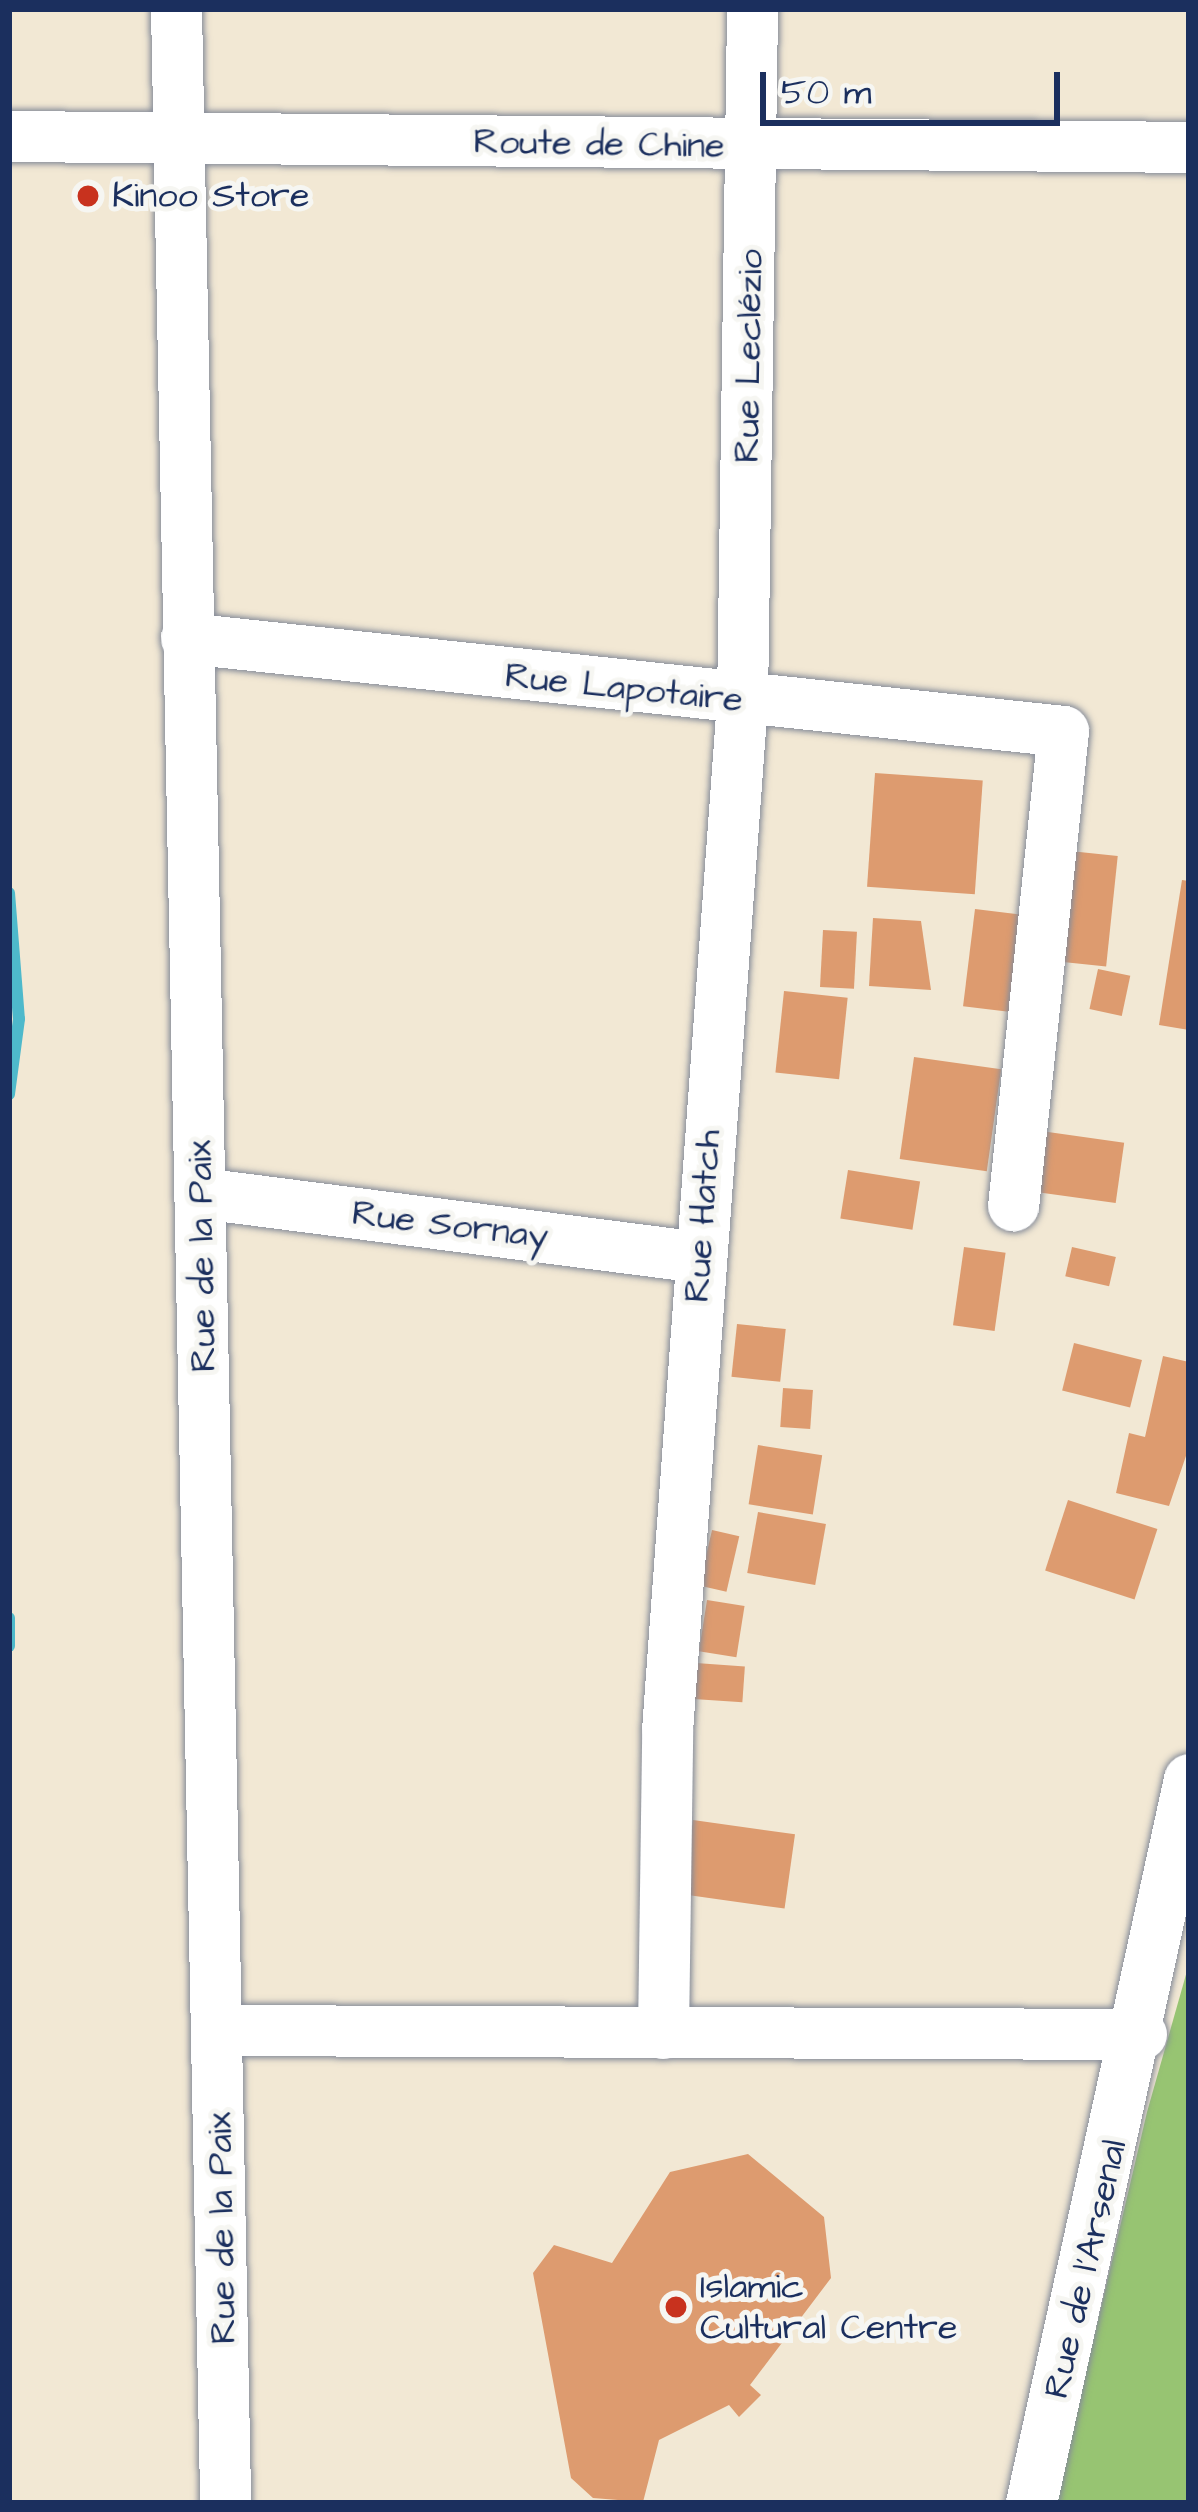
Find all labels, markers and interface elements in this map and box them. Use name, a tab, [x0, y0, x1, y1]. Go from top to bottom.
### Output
scale bar	[766, 48, 1066, 122]
text: 50 m	[781, 67, 872, 118]
street label: Route de Chine	[473, 120, 725, 168]
place label: Kinoo Store	[112, 174, 309, 218]
marker: Kinoo Store	[75, 183, 101, 209]
street label: Rue Leclézio	[726, 249, 772, 463]
street label: Rue Lapotaire	[503, 654, 745, 722]
street label: Rue Hatch	[675, 1128, 731, 1304]
street label: Rue de la Paix	[178, 1140, 226, 1372]
street label: Rue Sornay	[350, 1192, 550, 1258]
street label: Rue de la Paix	[198, 2112, 246, 2344]
street label: Rue de l'Arsenal	[1035, 2135, 1137, 2403]
place label: Islamic Cultural Centre	[700, 2264, 957, 2349]
marker: Islamic Cultural Centre	[663, 2294, 689, 2320]

